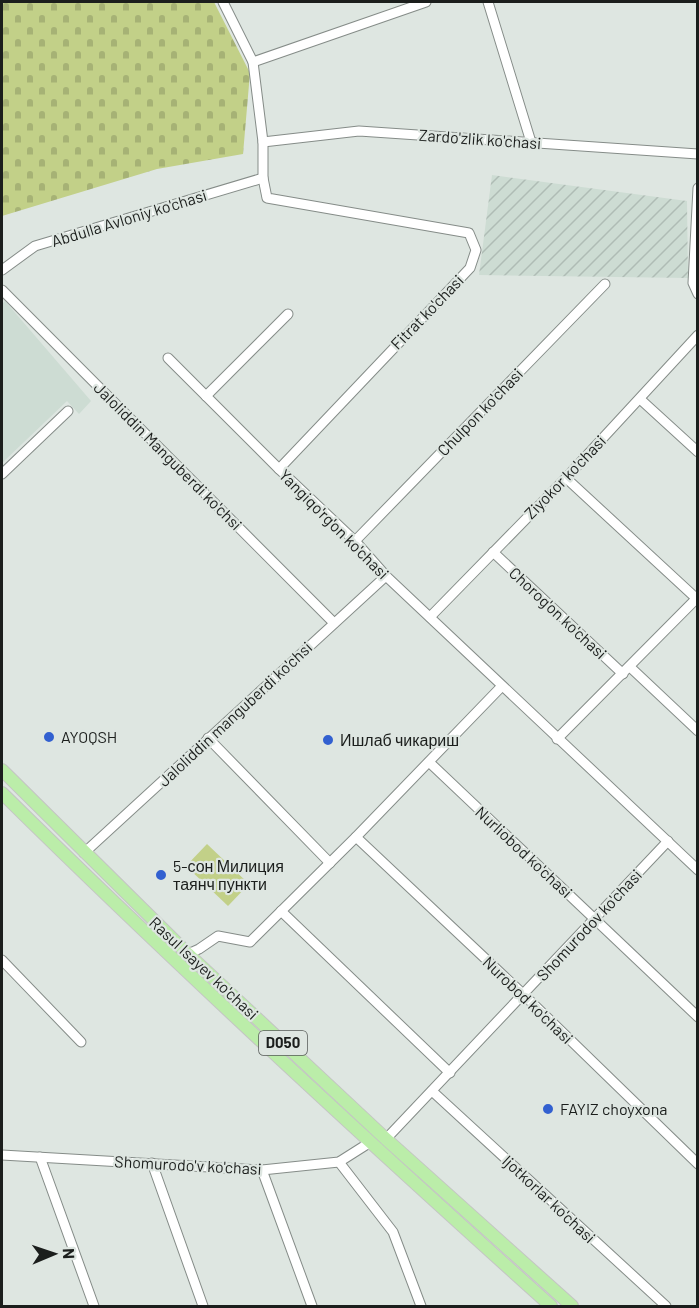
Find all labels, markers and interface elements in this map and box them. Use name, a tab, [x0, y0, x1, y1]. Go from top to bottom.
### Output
street label: Zardo'zlik ko'chasi	[418, 125, 542, 152]
street label: Abdulla Avloniy ko'chasi	[49, 185, 209, 250]
street label: Fitrat ko'chasi	[386, 270, 467, 353]
street label: Chulpon ko'chasi	[433, 364, 526, 459]
street label: Jaloliddin Manguberdi ko'chsi	[90, 378, 246, 534]
street label: Ziyokor ko'chasi	[520, 431, 609, 522]
street label: Yangiqo'rg'on ko'chasi	[276, 465, 393, 582]
street label: Chorog'on ko'chasi	[506, 563, 611, 663]
street label: Jaloliddin manguberdi ko'chsi	[154, 637, 315, 790]
place label: AYOQSH	[61, 727, 117, 746]
marker: AYOQSH	[42, 730, 56, 744]
place label: Ишлаб чикариш	[340, 730, 459, 749]
marker: Ишлаб чикариш	[321, 733, 335, 747]
street label: Nurliobod ko'chasi	[472, 802, 577, 901]
place label: 5-сон Милиция таянч пункти	[173, 856, 284, 893]
street label: Shomurodov ko'chasi	[532, 865, 645, 984]
marker: 5-сон Милиция таянч пункти	[154, 868, 168, 882]
street label: Rasul Isayev ko'chasi	[146, 912, 263, 1023]
street label: Nurobod ko'chasi	[479, 952, 577, 1047]
road number: D050	[259, 1031, 307, 1055]
place label: FAYIZ choyxona	[560, 1099, 667, 1118]
marker: FAYIZ choyxona	[541, 1102, 555, 1116]
street label: Shomurodo'v ko'chasi	[114, 1151, 262, 1178]
street label: Ijotkorlar ko'chasi	[499, 1151, 600, 1247]
north arrow	[24, 1224, 84, 1284]
text: N	[60, 1248, 79, 1259]

